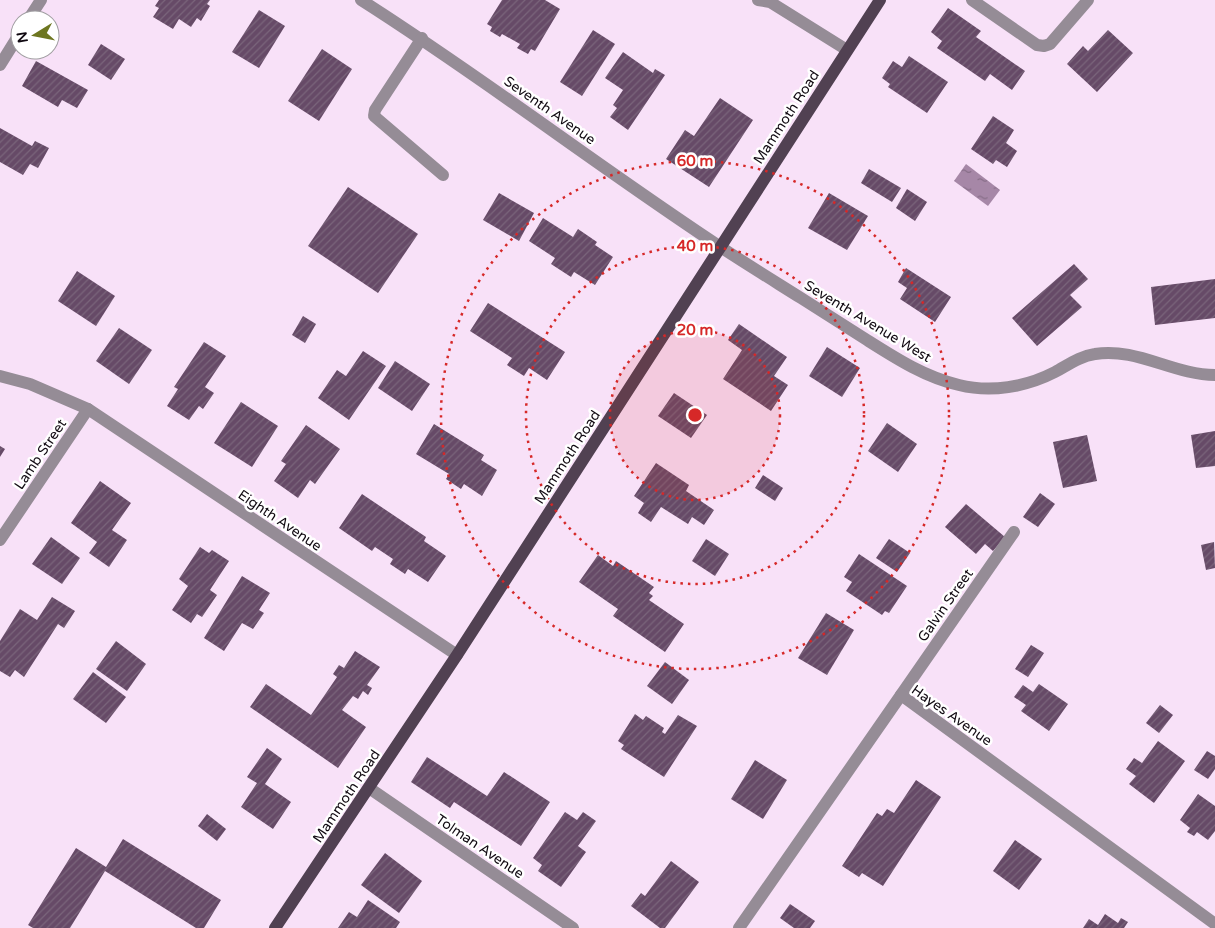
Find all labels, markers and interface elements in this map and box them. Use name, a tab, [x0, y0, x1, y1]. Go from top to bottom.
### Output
north arrow	[10, 10, 60, 60]
text: N	[13, 30, 32, 44]
street label: Mammoth Road	[750, 67, 823, 167]
street label: Seventh Avenue	[501, 73, 599, 148]
text: 60 m	[677, 152, 713, 170]
text: 40 m	[677, 237, 713, 255]
street label: Seventh Avenue West	[801, 277, 935, 366]
text: 20 m	[677, 321, 713, 339]
centre of rings	[686, 406, 704, 424]
street label: Mammoth Road	[531, 407, 604, 507]
street label: Lamb Street	[11, 415, 71, 493]
street label: Eighth Avenue	[235, 486, 325, 555]
street label: Galvin Street	[914, 565, 977, 645]
street label: Hayes Avenue	[908, 681, 995, 749]
street label: Mammoth Road	[309, 747, 384, 846]
street label: Tolman Avenue	[432, 811, 527, 882]

